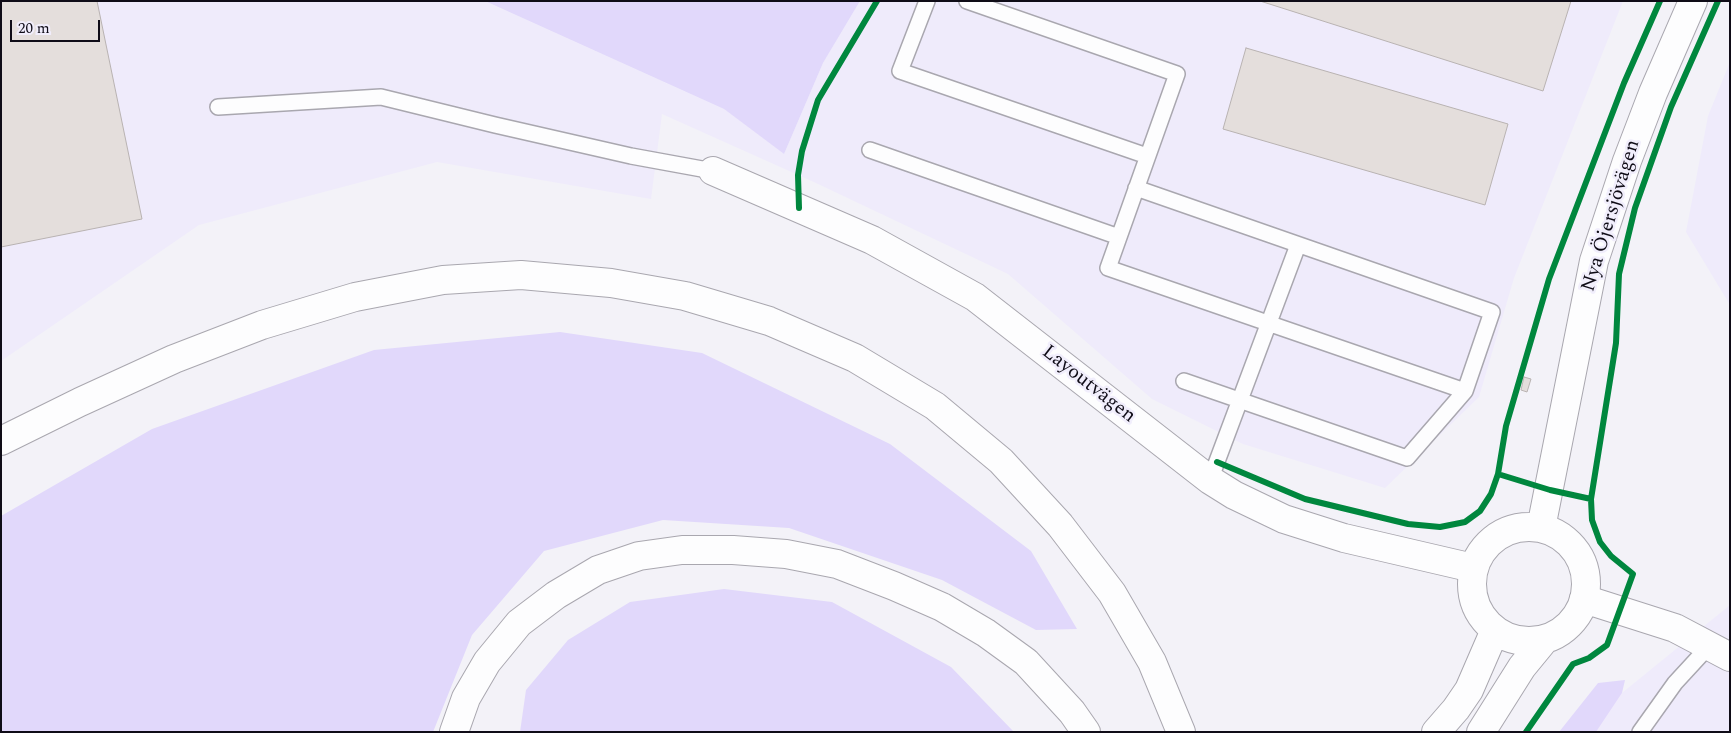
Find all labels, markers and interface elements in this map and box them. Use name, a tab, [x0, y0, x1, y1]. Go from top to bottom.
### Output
scale bar	[12, 10, 102, 42]
text: 20 m	[18, 17, 50, 40]
street label: Nya Öjersjövägen	[1578, 137, 1646, 295]
street label: Layoutvägen	[1036, 341, 1140, 429]

